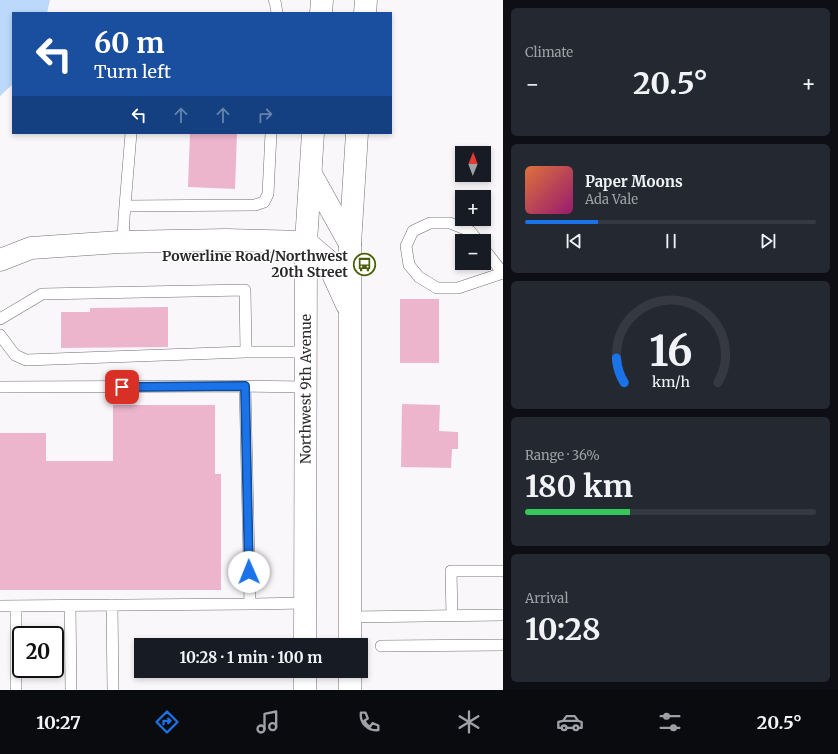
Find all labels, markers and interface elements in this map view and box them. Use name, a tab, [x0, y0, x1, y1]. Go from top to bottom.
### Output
text: 60 m	[94, 25, 164, 61]
icon: left	[28, 28, 80, 80]
text: Climate	[525, 44, 573, 61]
text: Turn left	[94, 60, 171, 83]
text: 20.5°	[633, 64, 708, 102]
text: −	[525, 70, 540, 98]
text: +	[801, 70, 816, 98]
icon: left	[128, 104, 150, 126]
icon: ahead	[170, 104, 192, 126]
icon: ahead	[212, 104, 234, 126]
icon: right	[254, 104, 276, 126]
north arrow	[455, 146, 491, 182]
map controls	[455, 146, 491, 270]
text: Paper Moons	[585, 172, 683, 191]
button: +	[455, 190, 491, 226]
text: Ada Vale	[585, 191, 638, 208]
icon: previous	[563, 230, 585, 252]
icon: pause	[660, 230, 682, 252]
icon: next	[757, 230, 779, 252]
button: −	[455, 234, 491, 270]
place label: Powerline Road/Northwest 20th Street	[162, 247, 348, 281]
bus stop icon: Powerline Road/Northwest 20th Street	[351, 251, 377, 277]
street label: Northwest 9th Avenue	[296, 314, 315, 464]
text: 16	[649, 325, 692, 377]
pin	[105, 370, 139, 404]
text: km/h	[652, 373, 690, 391]
icon: arrive	[111, 376, 133, 398]
text: Range · 36%	[525, 447, 600, 464]
text: 180 km	[525, 467, 633, 505]
position arrow	[228, 551, 270, 593]
text: Arrival	[525, 590, 568, 607]
text: 10:28	[525, 610, 601, 648]
speed limit sign: 20	[12, 626, 64, 678]
text: 10:28 · 1 min · 100 m	[180, 648, 322, 667]
icon: directions	[153, 708, 181, 736]
icon: music	[254, 708, 282, 736]
icon: phone	[355, 708, 383, 736]
icon: climate	[455, 708, 483, 736]
icon: car	[556, 708, 584, 736]
icon: filters	[656, 708, 684, 736]
text: 10:27	[36, 711, 81, 734]
text: 20.5°	[757, 711, 802, 734]

